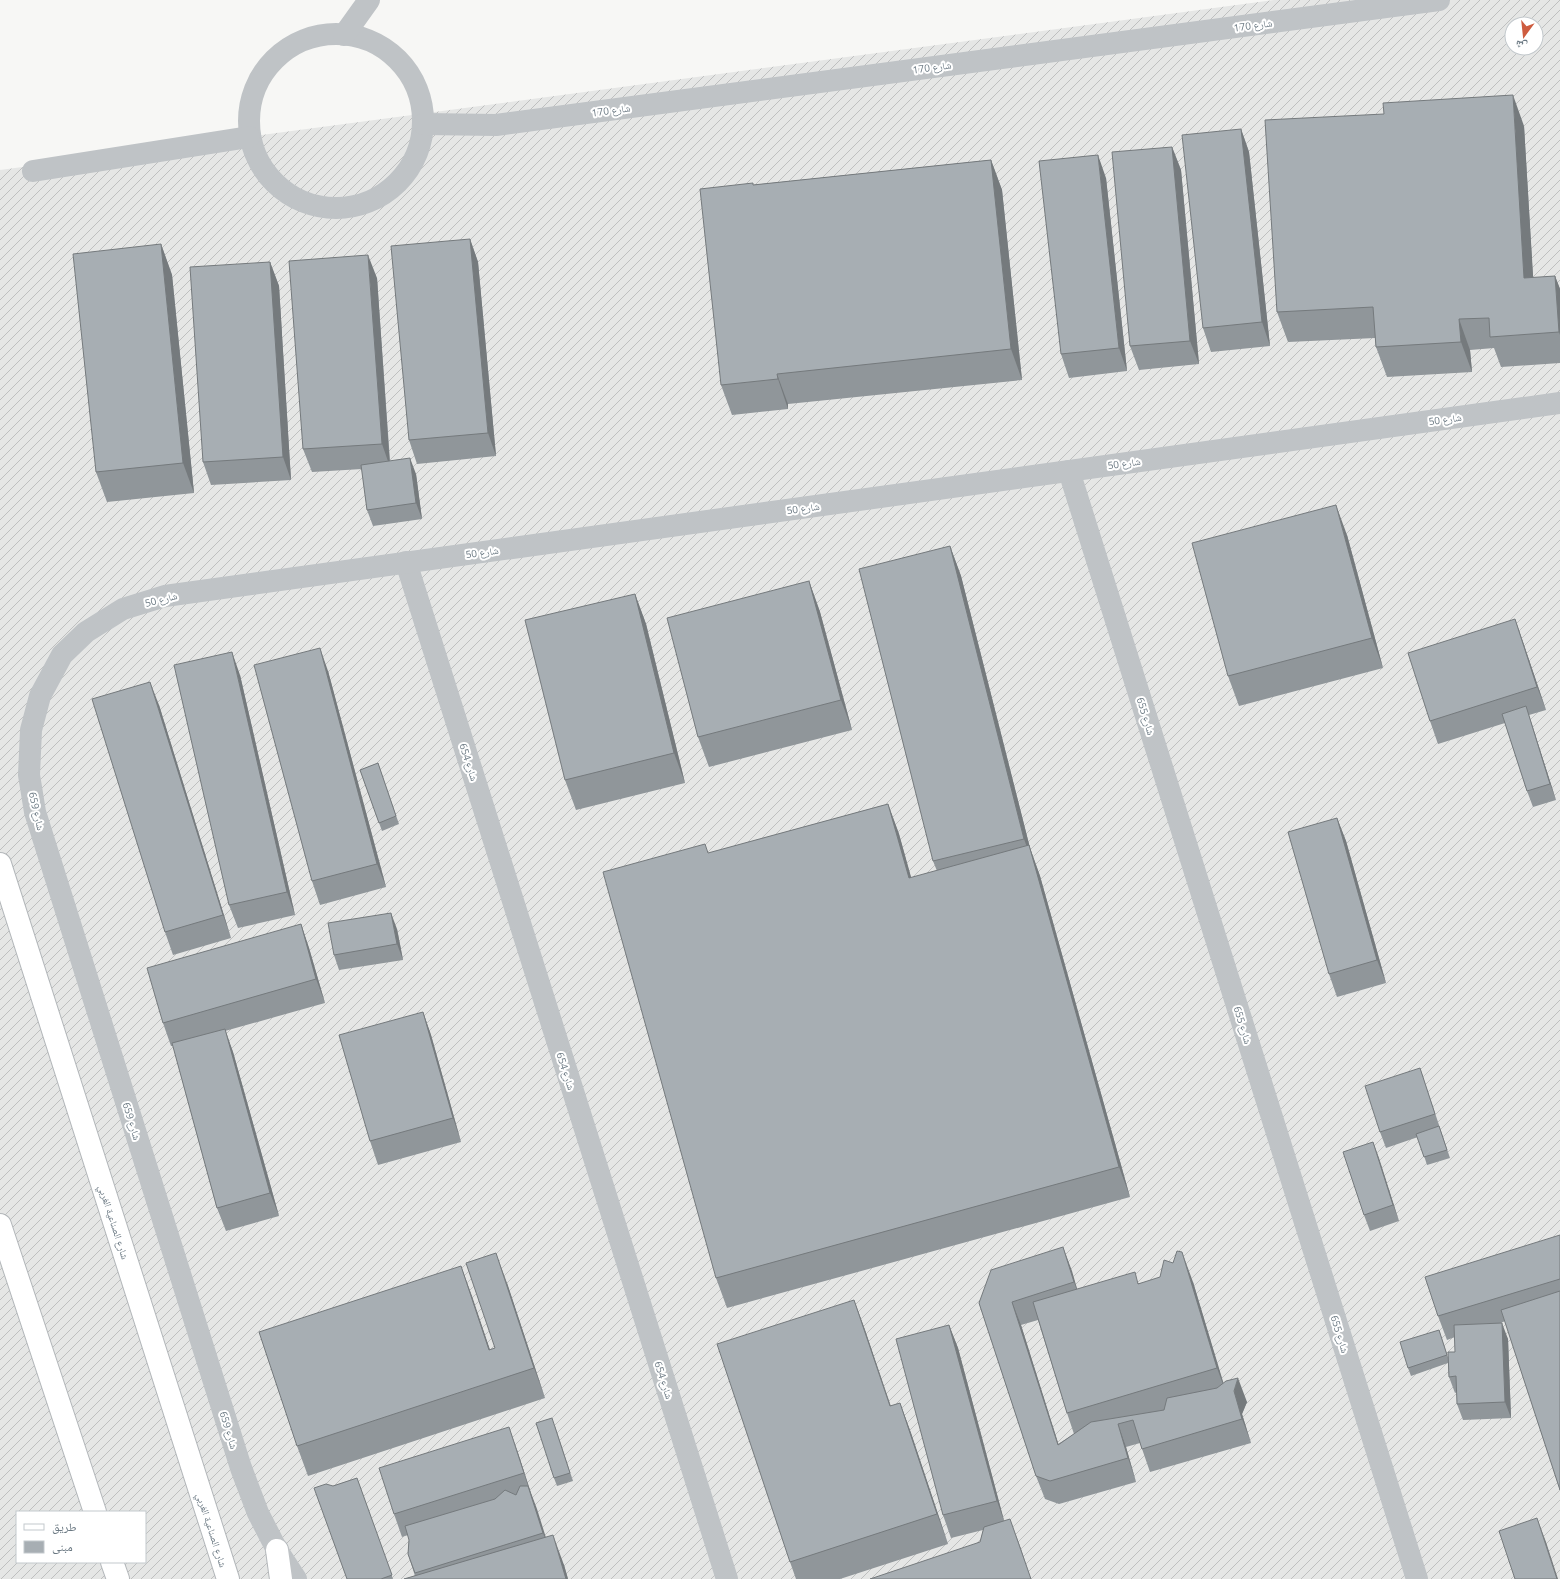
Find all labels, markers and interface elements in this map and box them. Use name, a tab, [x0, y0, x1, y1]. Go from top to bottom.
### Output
street label: شارع 170	[1233, 15, 1274, 35]
north arrow	[1504, 16, 1544, 56]
text: ش	[1513, 36, 1529, 55]
street label: شارع 170	[912, 57, 953, 77]
street label: شارع 170	[591, 100, 632, 120]
street label: شارع 50	[1428, 410, 1463, 428]
street label: شارع 50	[1107, 454, 1142, 472]
street label: شارع 50	[786, 499, 821, 517]
street label: شارع 50	[465, 543, 500, 561]
street label: شارع 50	[143, 588, 179, 610]
street label: شارع 655	[1134, 695, 1158, 737]
street label: شارع 654	[456, 741, 482, 783]
street label: شارع 659	[26, 791, 48, 832]
street label: شارع 655	[1231, 1004, 1255, 1046]
street label: شارع 654	[553, 1050, 579, 1092]
street label: شارع 659	[120, 1100, 144, 1142]
street label: شارع الصناعية الغربي	[94, 1183, 133, 1262]
street label: شارع 655	[1328, 1313, 1352, 1355]
street label: شارع 654	[651, 1359, 677, 1401]
street label: شارع 659	[217, 1409, 241, 1451]
street label: شارع الصناعية الغربي	[192, 1491, 231, 1570]
legend	[16, 1511, 146, 1563]
text: طريق	[52, 1518, 77, 1535]
text: مبنى	[52, 1538, 73, 1555]

